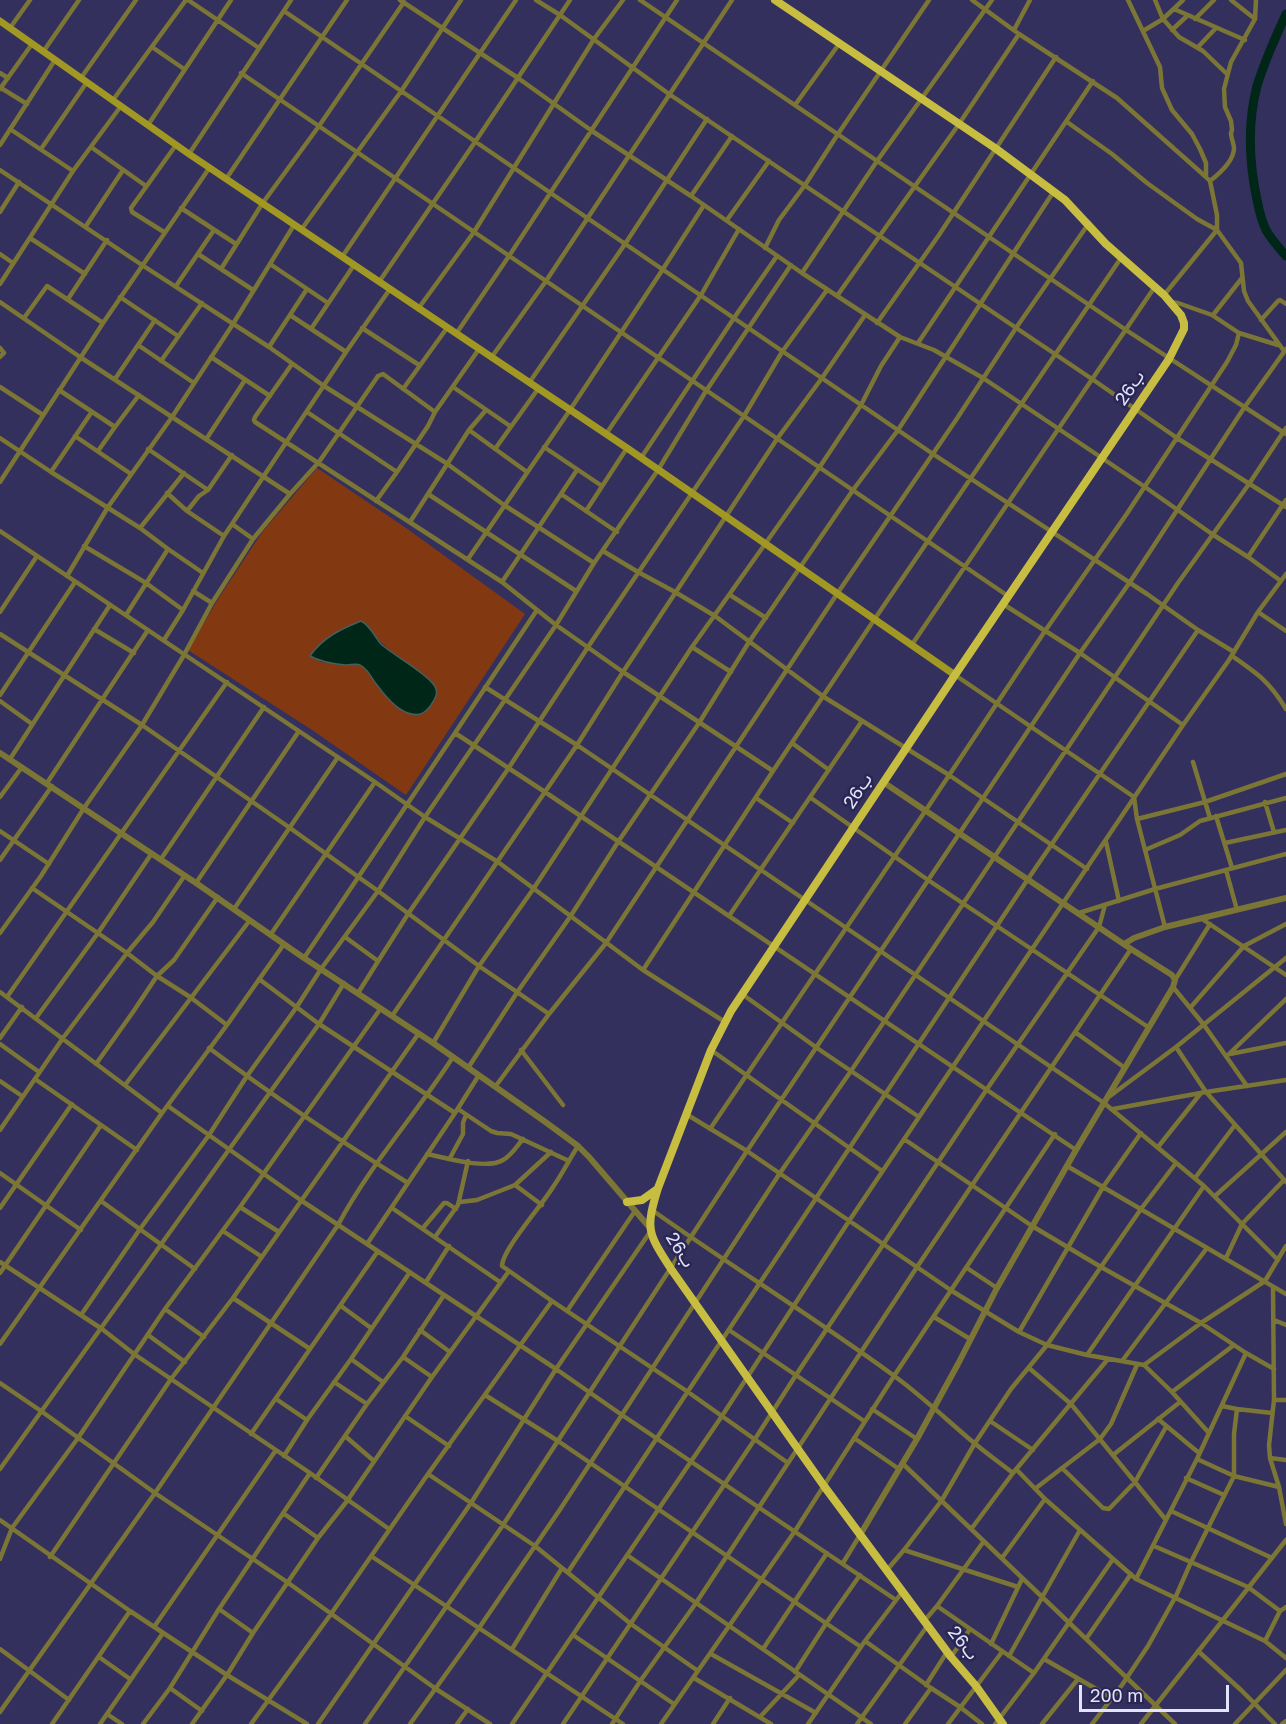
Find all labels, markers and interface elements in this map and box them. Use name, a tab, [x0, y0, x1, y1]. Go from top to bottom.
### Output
street label: 26ب	[1111, 367, 1149, 409]
street label: 26ب	[839, 770, 877, 812]
street label: 26ب	[661, 1229, 699, 1271]
street label: 26ب	[943, 1622, 983, 1664]
scale bar	[1082, 1673, 1232, 1711]
text: 200 m	[1090, 1684, 1143, 1706]

